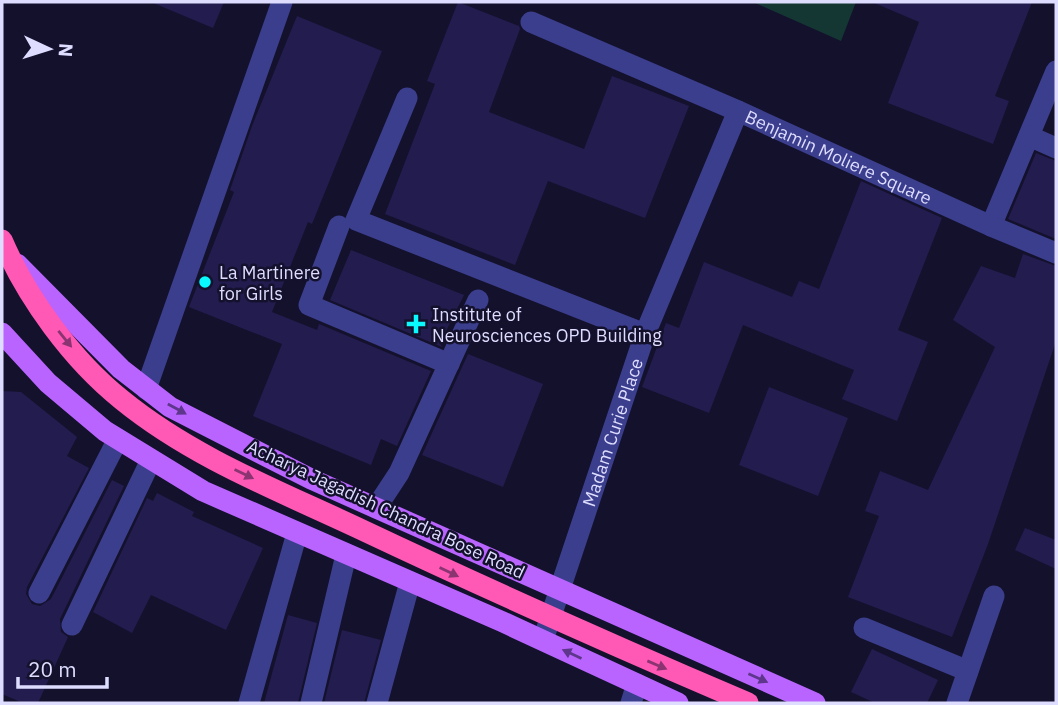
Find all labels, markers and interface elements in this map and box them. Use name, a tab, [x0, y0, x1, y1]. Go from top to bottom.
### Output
north arrow	[14, 14, 84, 84]
text: N	[54, 42, 78, 58]
street label: Benjamin Moliere Square	[742, 104, 936, 209]
place label: La Martinere for Girls	[219, 261, 320, 305]
marker: La Martinere for Girls	[197, 274, 213, 290]
place label: Institute of Neurosciences OPD Building	[432, 303, 662, 347]
marker: Institute of Neurosciences OPD Building	[406, 314, 426, 334]
one-way arrow	[57, 329, 72, 347]
street label: Madam Curie Place	[577, 355, 648, 510]
one-way arrow	[167, 403, 186, 415]
street label: Acharya Jagadish Chandra Bose Road	[243, 434, 529, 584]
one-way arrow	[234, 469, 254, 480]
one-way arrow	[439, 567, 460, 578]
scale bar	[18, 646, 107, 690]
one-way arrow	[562, 648, 582, 659]
text: 20 m	[28, 655, 77, 683]
one-way arrow	[647, 659, 667, 671]
one-way arrow	[748, 672, 768, 684]

